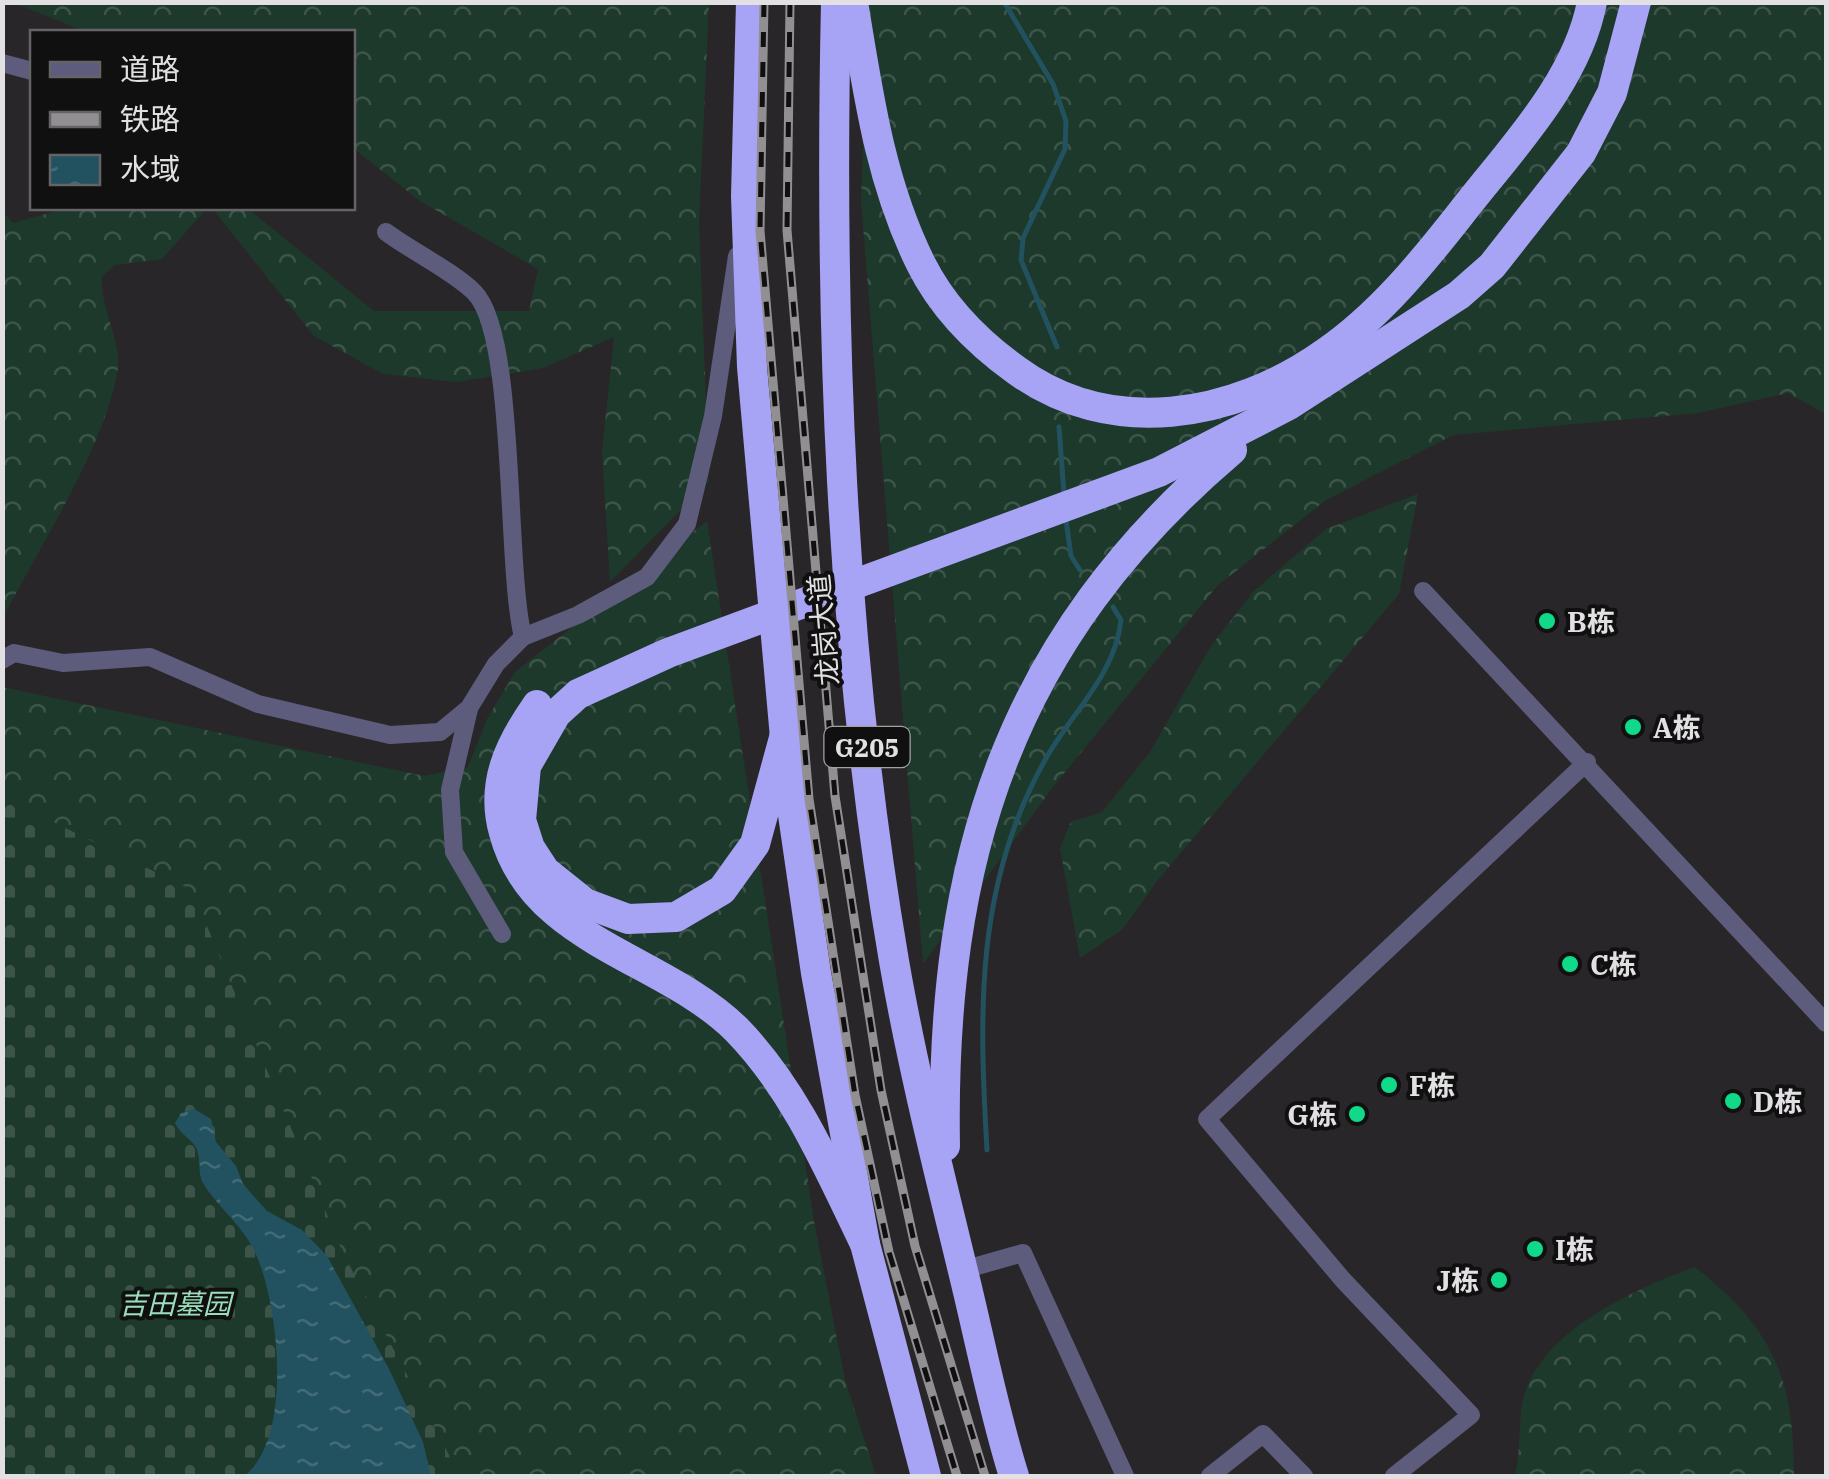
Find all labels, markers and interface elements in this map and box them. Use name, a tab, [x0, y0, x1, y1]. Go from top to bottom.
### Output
legend	[30, 30, 355, 210]
text: 道路	[120, 49, 180, 88]
text: 铁路	[120, 99, 180, 138]
text: 水域	[120, 149, 180, 188]
street label: 龙岗大道	[800, 573, 846, 687]
place label: B栋	[1567, 603, 1615, 640]
marker: B栋	[1536, 610, 1558, 632]
place label: A栋	[1653, 709, 1701, 746]
marker: A栋	[1622, 716, 1644, 738]
road number: G205	[824, 727, 910, 767]
place label: C栋	[1590, 946, 1637, 983]
marker: C栋	[1559, 953, 1581, 975]
place label: F栋	[1409, 1067, 1455, 1104]
marker: F栋	[1378, 1074, 1400, 1096]
place label: D栋	[1753, 1083, 1802, 1120]
marker: D栋	[1722, 1090, 1744, 1112]
place label: G栋	[1287, 1096, 1337, 1133]
marker: G栋	[1346, 1103, 1368, 1125]
place label: I栋	[1555, 1231, 1594, 1268]
marker: I栋	[1524, 1238, 1546, 1260]
place label: J栋	[1437, 1262, 1479, 1299]
marker: J栋	[1488, 1269, 1510, 1291]
park label: 吉田墓园	[119, 1285, 235, 1322]

